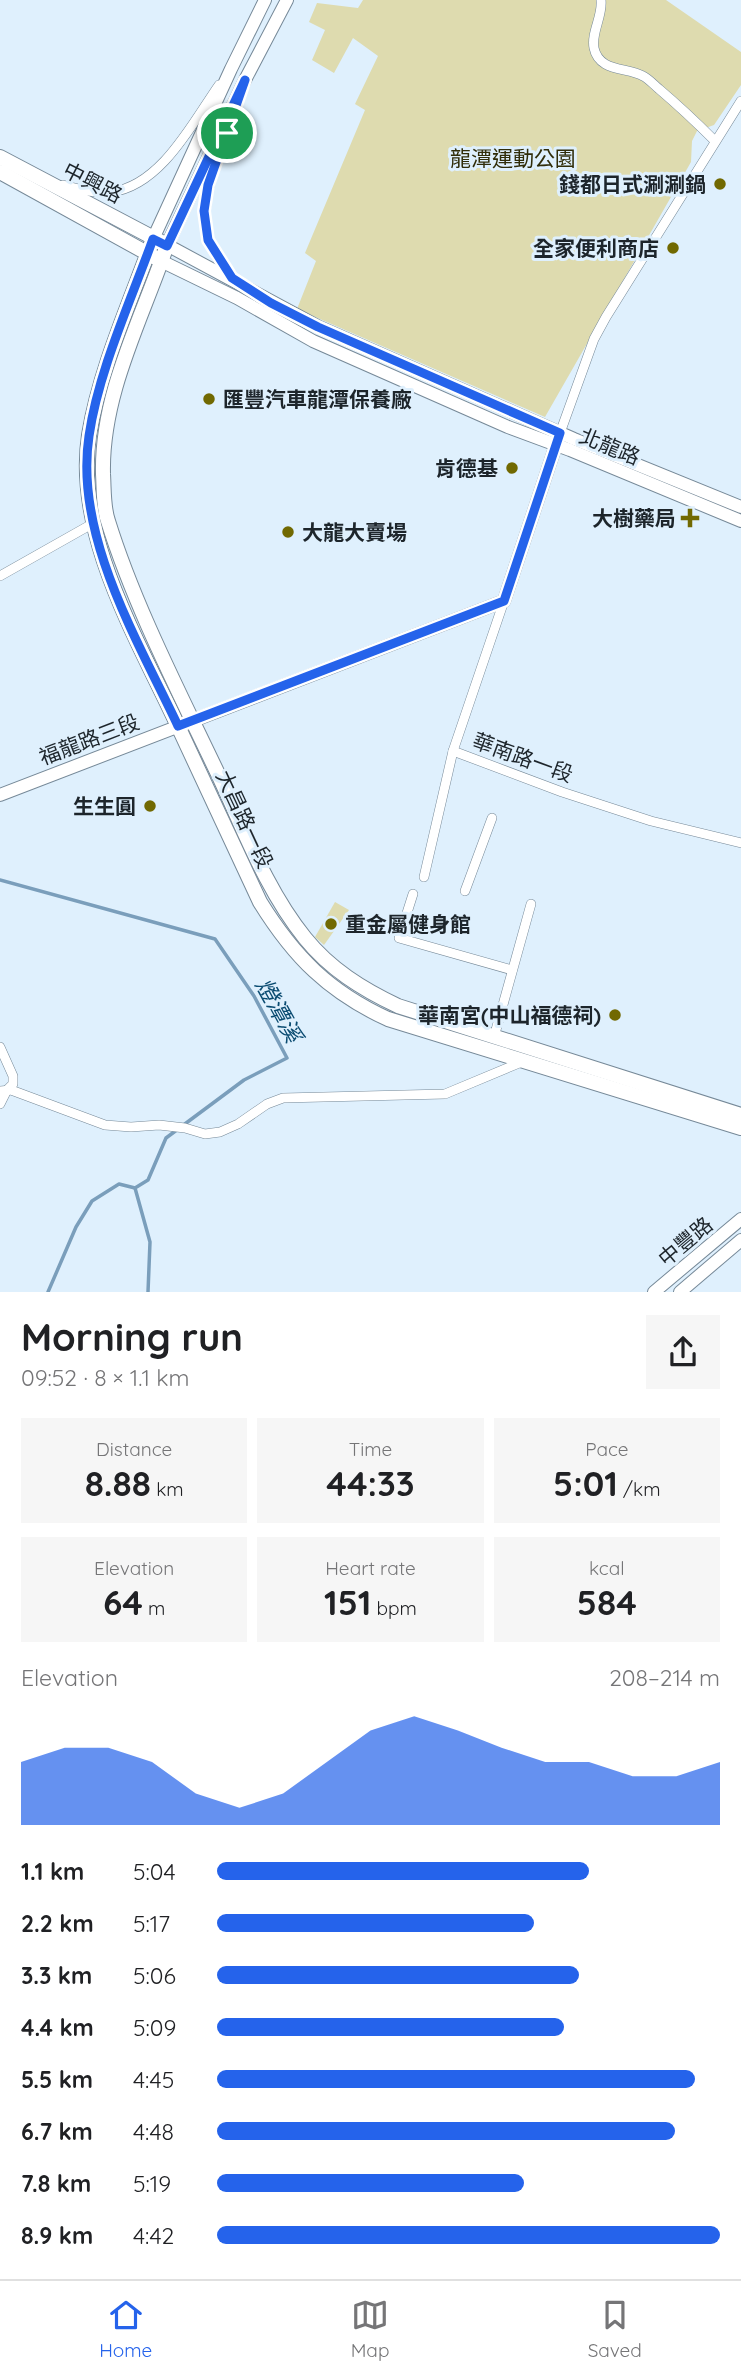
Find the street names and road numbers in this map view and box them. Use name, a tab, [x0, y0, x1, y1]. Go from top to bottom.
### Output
street label: 中興路	[59, 156, 127, 208]
street label: 北龍路	[576, 422, 644, 470]
street label: 福龍路三段	[35, 708, 143, 770]
street label: 華南路一段	[469, 727, 577, 787]
street label: 大昌路一段	[211, 766, 279, 872]
street label: 中豐路	[653, 1211, 717, 1271]

